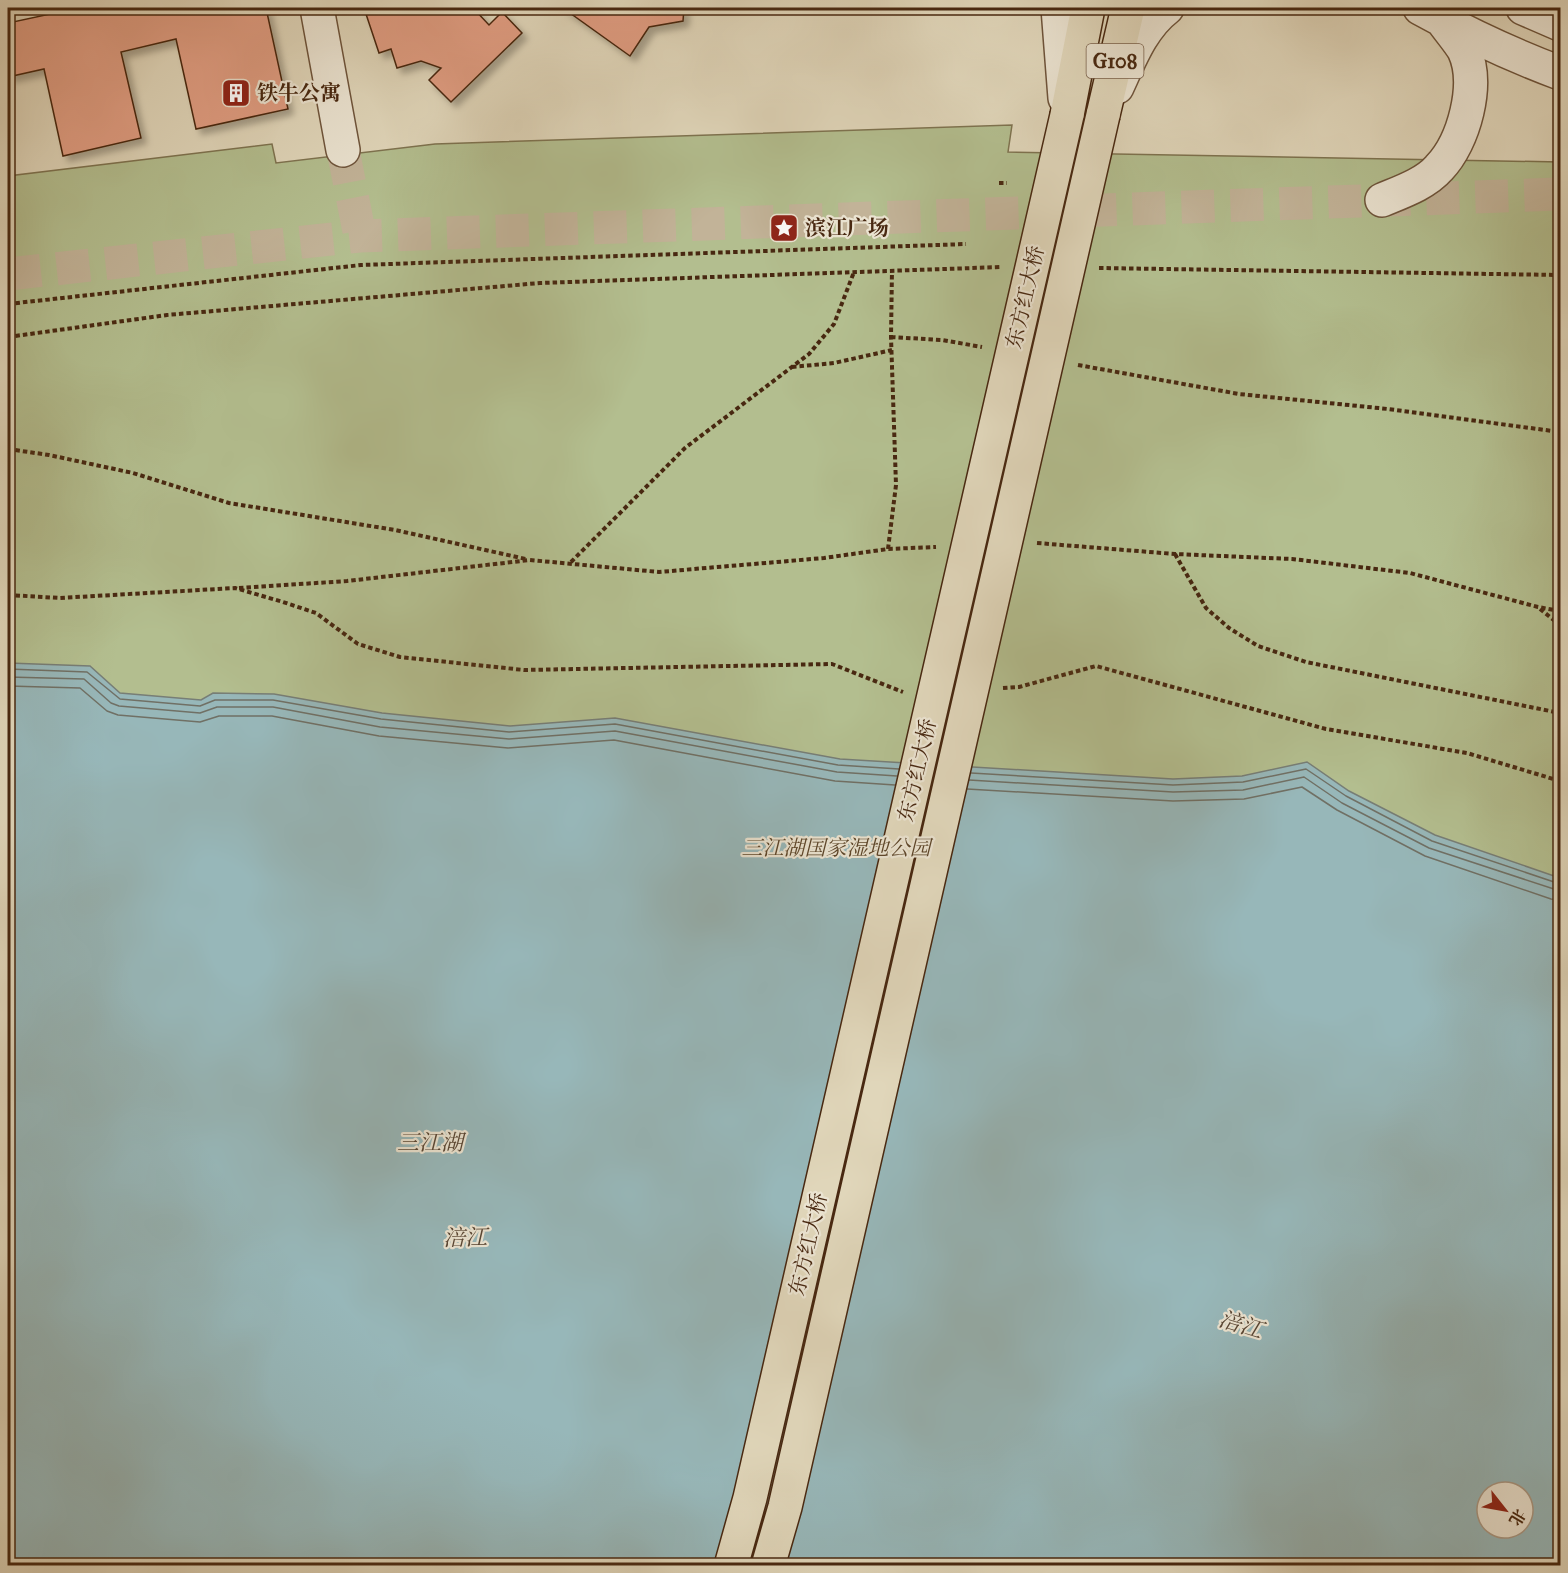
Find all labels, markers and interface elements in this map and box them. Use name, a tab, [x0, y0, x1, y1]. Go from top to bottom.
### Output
road number: G108	[1086, 44, 1144, 78]
building icon: 铁牛公寓	[220, 77, 252, 109]
place label: 铁牛公寓	[257, 80, 341, 106]
place icon: 滨江广场	[768, 212, 800, 244]
place label: 滨江广场	[805, 215, 889, 241]
street label: 东方红大桥	[1001, 243, 1049, 351]
street label: 东方红大桥	[893, 716, 941, 824]
park label: 三江湖国家湿地公园	[742, 835, 933, 861]
water label: 三江湖	[397, 1129, 467, 1156]
street label: 东方红大桥	[784, 1190, 832, 1298]
water label: 涪江	[443, 1224, 490, 1251]
water label: 涪江	[1216, 1305, 1269, 1345]
north arrow	[1475, 1480, 1535, 1540]
text: 北	[1505, 1506, 1530, 1529]

